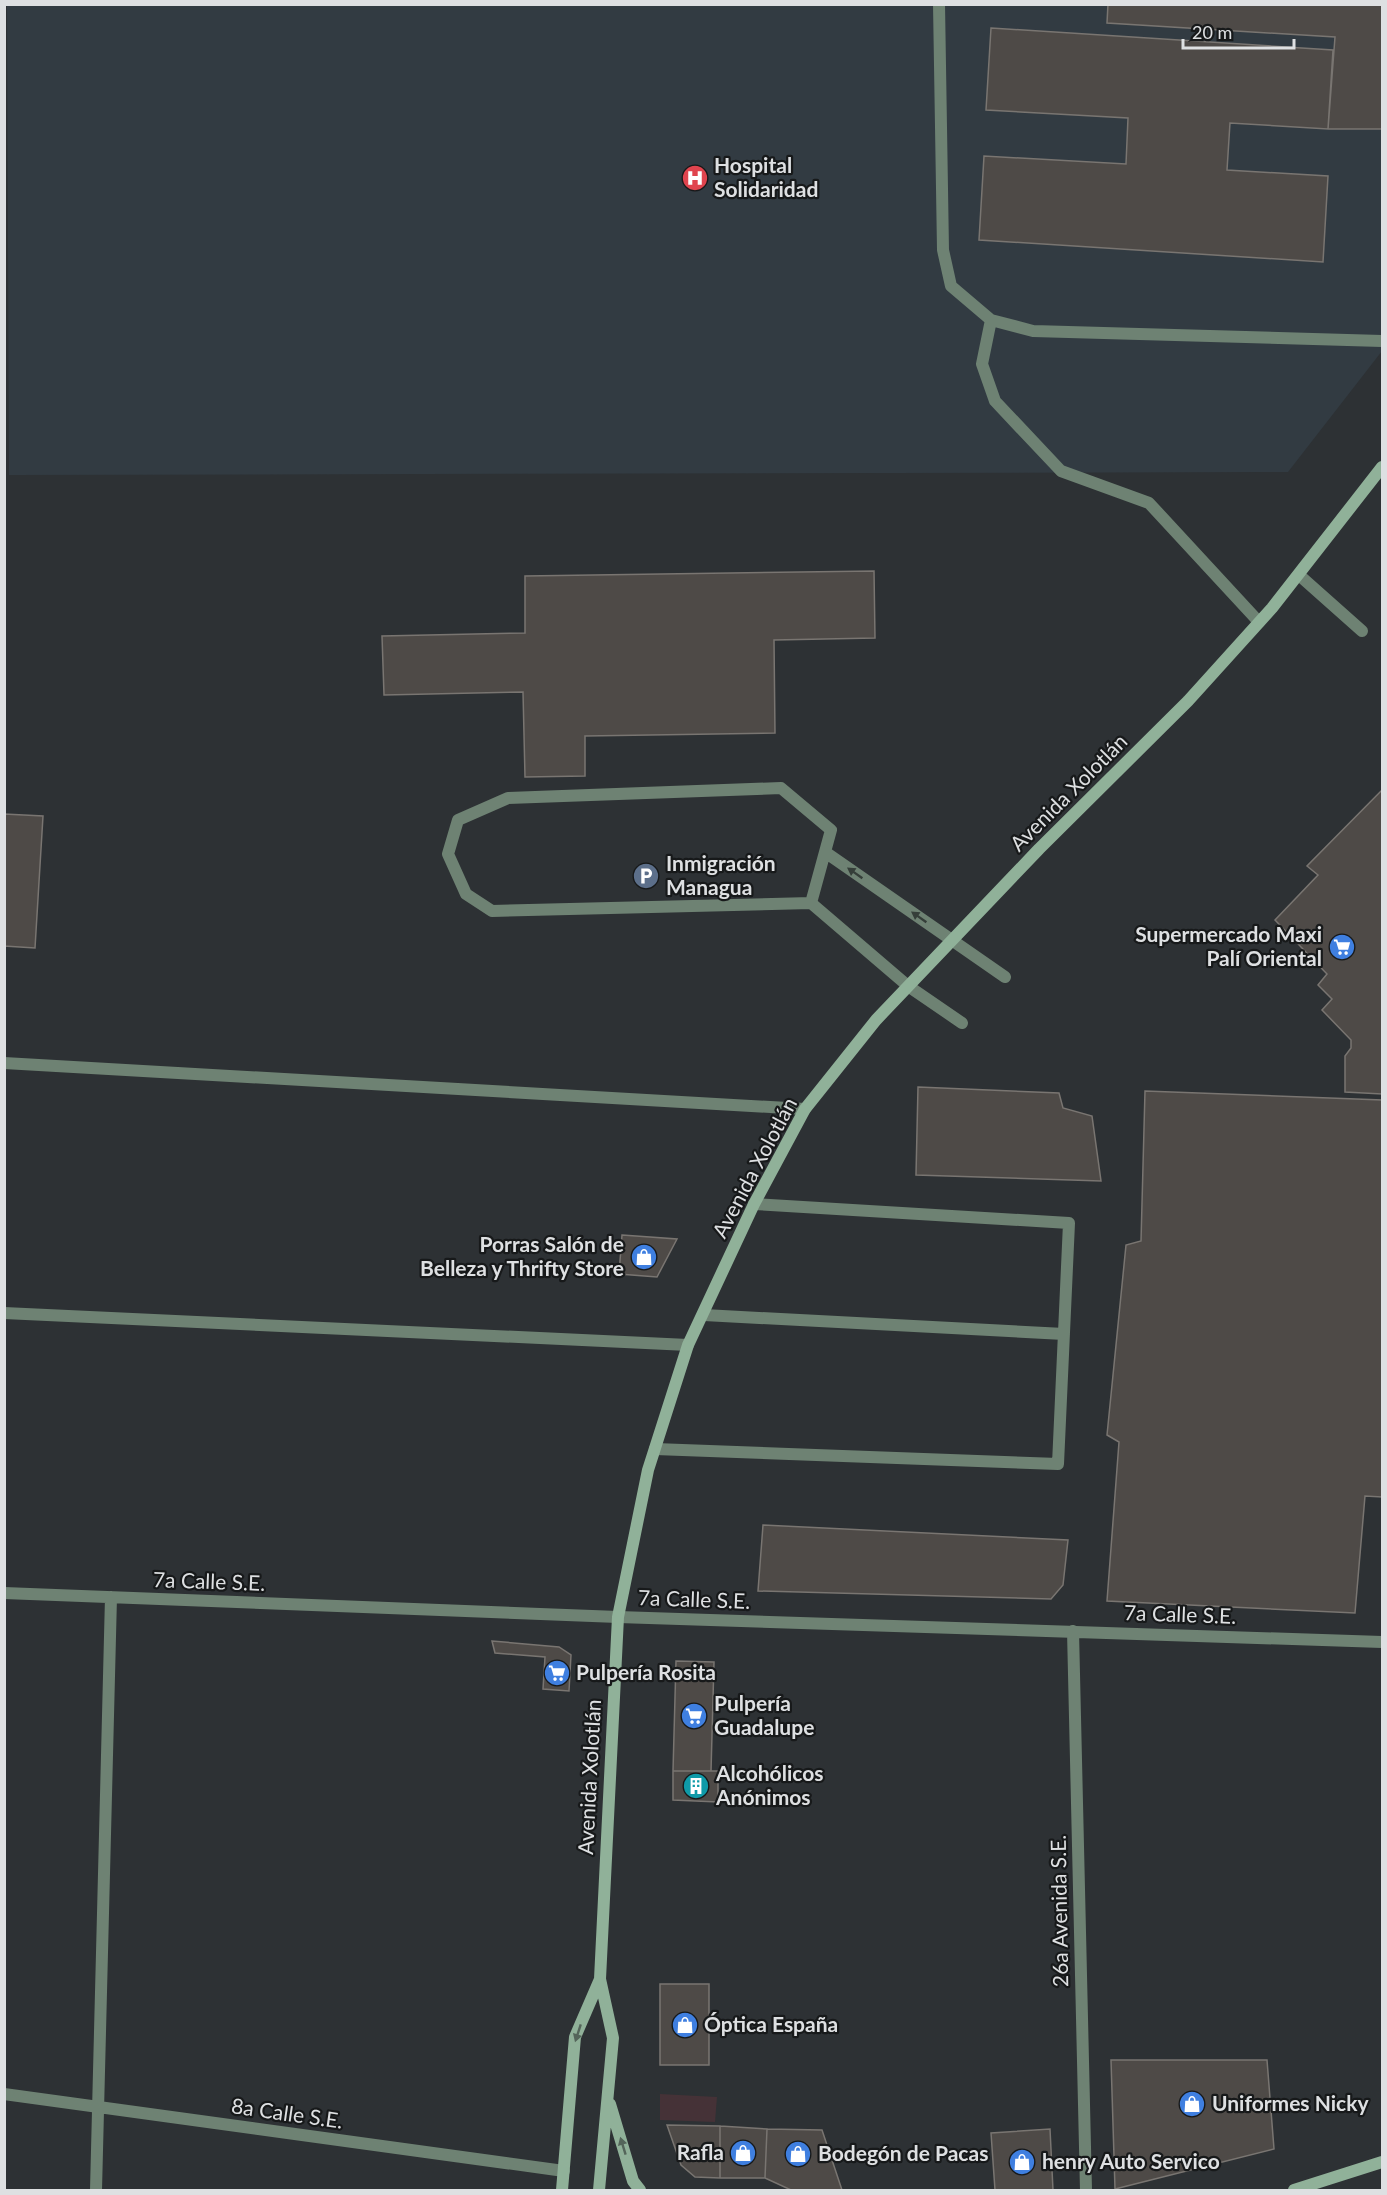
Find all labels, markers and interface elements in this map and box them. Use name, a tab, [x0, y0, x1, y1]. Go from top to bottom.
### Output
scale bar	[1183, 12, 1294, 50]
text: 20 m	[1192, 21, 1232, 43]
place label: Hospital Solidaridad	[714, 152, 818, 201]
hospital icon: Hospital Solidaridad	[680, 163, 710, 193]
street label: Avenida Xolotlán	[1004, 728, 1132, 856]
place label: Inmigración Managua	[666, 850, 776, 899]
parking icon: Inmigración Managua	[631, 861, 661, 891]
one-way arrow	[847, 868, 863, 879]
one-way arrow	[911, 911, 927, 923]
place label: Supermercado Maxi Palí Oriental	[1135, 921, 1322, 970]
supermarket icon: Supermercado Maxi Palí Oriental	[1327, 932, 1357, 962]
street label: Avenida Xolotlán	[706, 1093, 801, 1242]
place label: Porras Salón de Belleza y Thrifty Store	[420, 1231, 624, 1280]
shop icon: Porras Salón de Belleza y Thrifty Store	[629, 1242, 659, 1272]
street label: 7a Calle S.E.	[153, 1566, 266, 1595]
street label: 7a Calle S.E.	[638, 1584, 751, 1613]
street label: 7a Calle S.E.	[1124, 1599, 1237, 1628]
supermarket icon: Pulpería Rosita	[542, 1658, 572, 1688]
place label: Pulpería Rosita	[576, 1659, 716, 1684]
place label: Pulpería Guadalupe	[714, 1690, 814, 1739]
street label: Avenida Xolotlán	[572, 1699, 605, 1855]
supermarket icon: Pulpería Guadalupe	[679, 1701, 709, 1731]
place label: Alcohólicos Anónimos	[715, 1760, 823, 1809]
building icon: Alcohólicos Anónimos	[681, 1771, 711, 1801]
street label: 26a Avenida S.E.	[1045, 1835, 1072, 1987]
shop icon: Óptica España	[670, 2010, 700, 2040]
place label: Óptica España	[704, 2011, 838, 2036]
one-way arrow	[573, 2024, 582, 2042]
shop icon: Uniformes Nicky	[1177, 2089, 1207, 2119]
place label: Uniformes Nicky	[1212, 2090, 1369, 2115]
street label: 8a Calle S.E.	[230, 2092, 345, 2133]
one-way arrow	[618, 2137, 627, 2155]
shop icon: Rafla	[728, 2138, 758, 2168]
place label: Rafla	[677, 2139, 724, 2164]
shop icon: Bodegón de Pacas	[783, 2139, 813, 2169]
place label: Bodegón de Pacas	[818, 2140, 988, 2165]
shop icon: henry Auto Servico	[1007, 2147, 1037, 2177]
place label: henry Auto Servico	[1042, 2148, 1220, 2173]

